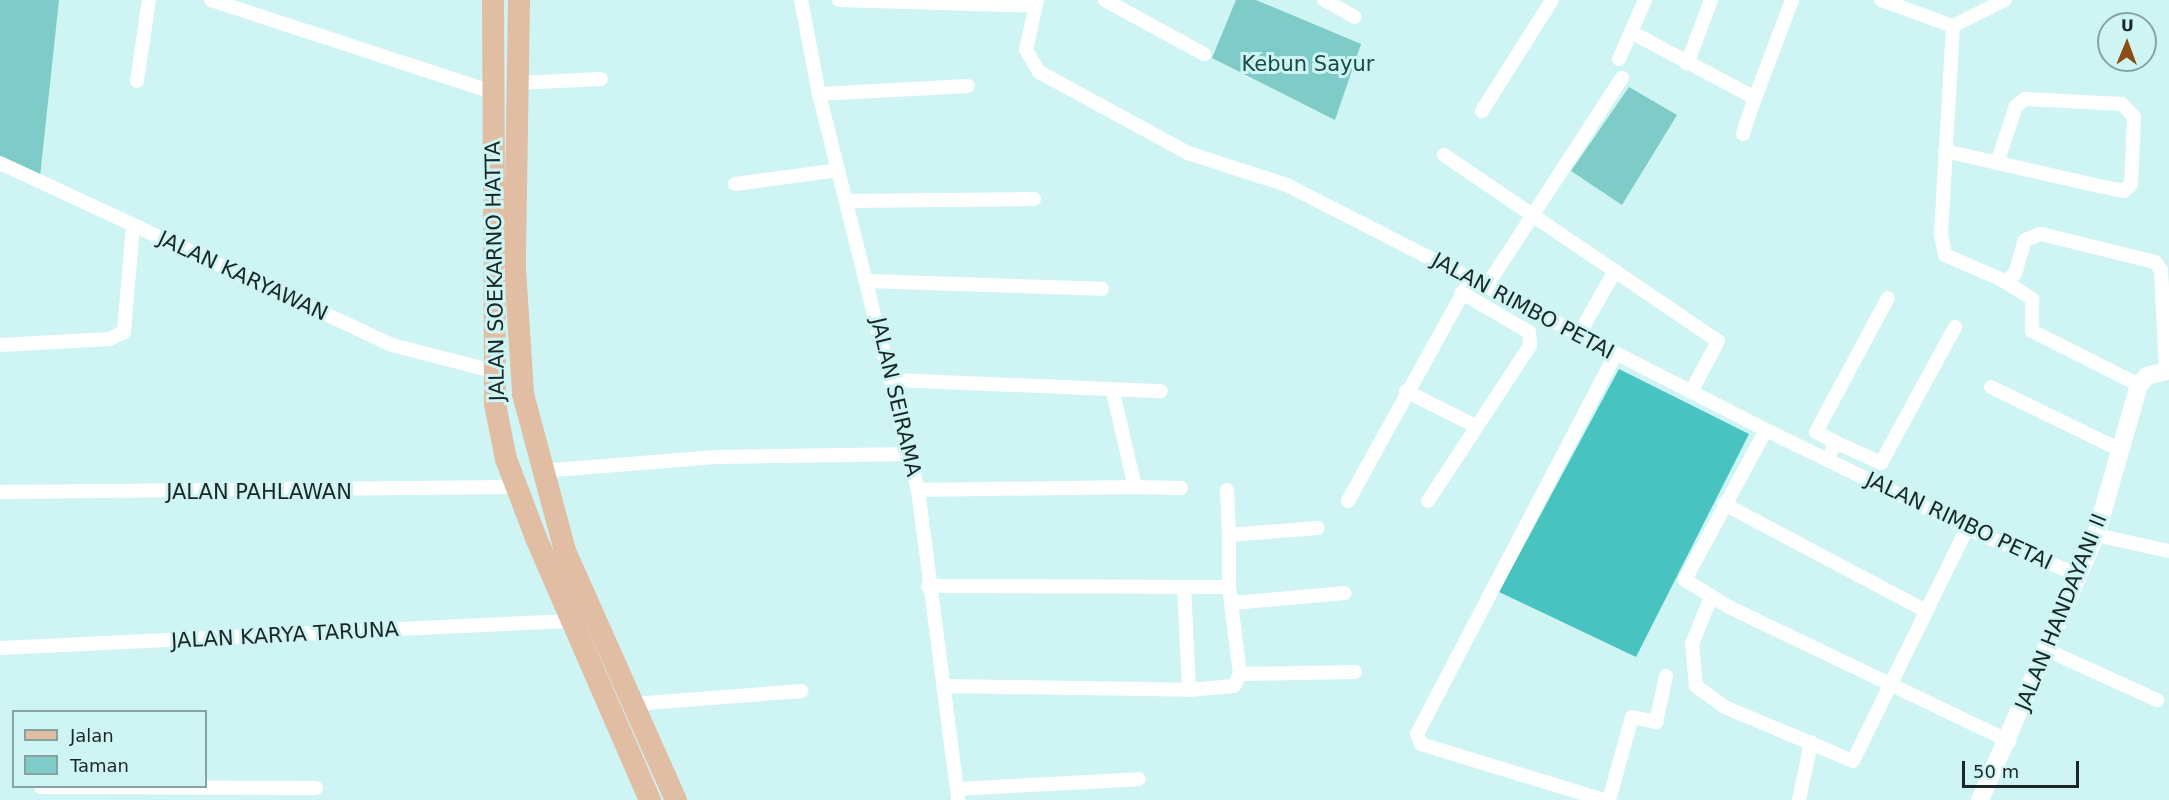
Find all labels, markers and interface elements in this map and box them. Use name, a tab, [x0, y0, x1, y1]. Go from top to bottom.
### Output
north arrow	[2097, 12, 2157, 72]
text: U	[2121, 16, 2134, 35]
park label: Kebun Sayur	[1242, 51, 1374, 77]
street label: JALAN SOEKARNO HATTA	[480, 141, 510, 401]
street label: JALAN KARYAWAN	[154, 226, 332, 326]
street label: JALAN RIMBO PETAI	[1427, 247, 1619, 365]
street label: JALAN SEIRAMA	[865, 315, 927, 479]
street label: JALAN RIMBO PETAI	[1862, 467, 2056, 575]
street label: JALAN PAHLAWAN	[166, 479, 352, 505]
street label: JALAN HANDAYANI II	[2010, 510, 2112, 714]
street label: JALAN KARYA TARUNA	[171, 616, 399, 654]
legend	[12, 710, 207, 788]
text: Jalan	[70, 725, 114, 746]
scale bar	[1965, 749, 2082, 787]
text: Taman	[70, 755, 129, 776]
text: 50 m	[1973, 761, 2019, 782]

